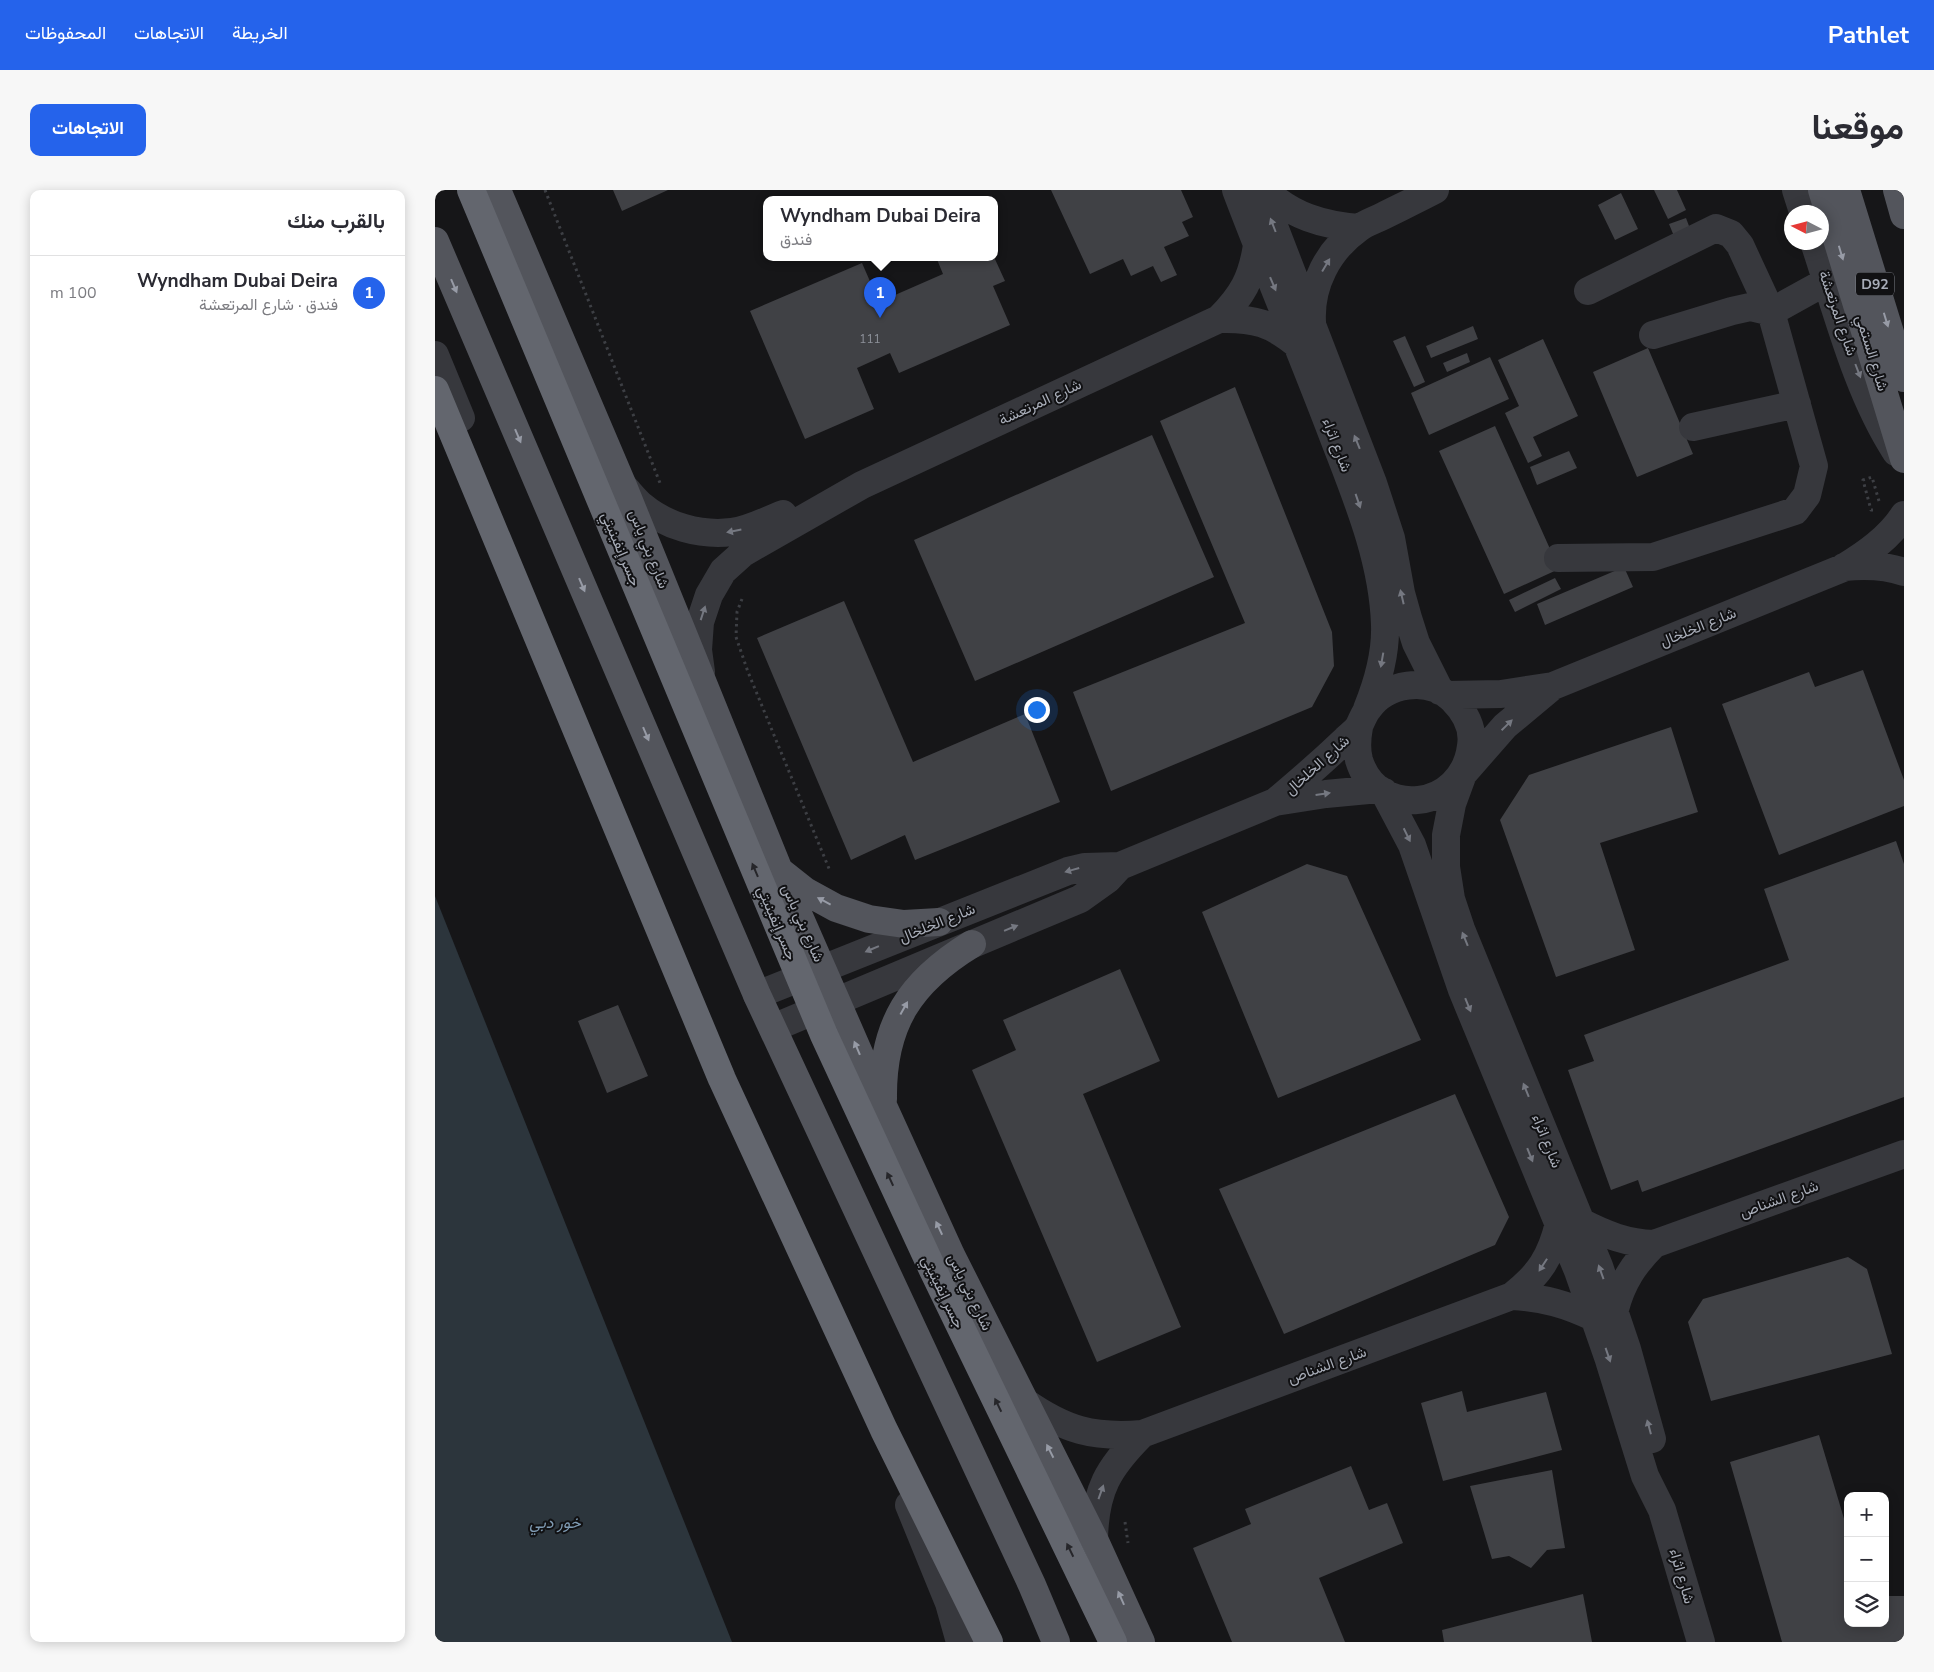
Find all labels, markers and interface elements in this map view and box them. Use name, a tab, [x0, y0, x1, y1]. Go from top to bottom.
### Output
text: Pathlet	[1828, 19, 1909, 51]
text: المحفوظات	[25, 21, 106, 45]
text: الاتجاهات	[134, 21, 204, 45]
text: الخريطة	[232, 21, 288, 45]
button: الاتجاهات	[30, 104, 146, 156]
text: موقعنا	[1811, 104, 1904, 151]
popup	[763, 196, 998, 261]
text: Wyndham Dubai Deira	[780, 203, 981, 229]
north arrow	[1784, 205, 1829, 250]
text: بالقرب منك	[287, 207, 385, 235]
one-way arrow	[1269, 217, 1277, 232]
text: فندق	[780, 229, 812, 251]
one-way arrow	[1838, 246, 1846, 261]
one-way arrow	[1322, 257, 1330, 272]
text: Wyndham Dubai Deira	[137, 268, 338, 294]
street label: شارع المرتعشة	[1813, 268, 1862, 359]
road number: D92	[1856, 272, 1894, 296]
pin: 1	[864, 277, 896, 318]
one-way arrow	[1269, 277, 1277, 292]
one-way arrow	[451, 279, 459, 293]
text: 100 m	[50, 282, 97, 304]
text: 1	[364, 282, 374, 304]
text: فندق · شارع المرتعشة	[199, 294, 338, 316]
street label: شارع الستمي	[1848, 313, 1893, 394]
one-way arrow	[1883, 313, 1891, 328]
house number: 111	[859, 331, 881, 347]
one-way arrow	[1855, 364, 1862, 379]
street label: شارع المرتعشة	[996, 374, 1085, 431]
street label: شارع اثراء	[1317, 415, 1357, 475]
one-way arrow	[515, 429, 523, 443]
one-way arrow	[1353, 434, 1361, 449]
one-way arrow	[1355, 493, 1362, 508]
street label: شارع بني ياس	[621, 507, 674, 593]
street label: جسر إنفينيتي	[594, 509, 646, 590]
one-way arrow	[726, 527, 742, 535]
one-way arrow	[578, 578, 586, 593]
one-way arrow	[1398, 590, 1406, 605]
street label: شارع الخلخال	[1657, 603, 1740, 652]
one-way arrow	[699, 605, 707, 620]
one-way arrow	[1377, 652, 1385, 668]
your location	[1024, 697, 1050, 723]
one-way arrow	[1501, 719, 1513, 731]
one-way arrow	[642, 727, 650, 742]
street label: شارع الخلخال	[1280, 731, 1354, 800]
one-way arrow	[1315, 790, 1331, 798]
one-way arrow	[1403, 828, 1411, 842]
one-way arrow	[751, 862, 759, 877]
one-way arrow	[1064, 867, 1079, 875]
street label: شارع بني ياس	[774, 881, 829, 967]
street label: جسر إنفينيتي	[750, 883, 802, 964]
one-way arrow	[817, 897, 831, 906]
street label: شارع الخلخال	[896, 899, 979, 948]
one-way arrow	[1004, 923, 1018, 931]
one-way arrow	[1461, 932, 1469, 946]
one-way arrow	[864, 945, 879, 953]
one-way arrow	[1465, 997, 1472, 1012]
one-way arrow	[900, 1001, 908, 1015]
one-way arrow	[853, 1041, 861, 1055]
one-way arrow	[1522, 1083, 1530, 1097]
street label: شارع اثراء	[1526, 1111, 1567, 1171]
one-way arrow	[1526, 1148, 1534, 1163]
one-way arrow	[886, 1172, 894, 1186]
street label: شارع الشناص	[1737, 1175, 1822, 1223]
one-way arrow	[934, 1220, 943, 1235]
street label: شارع بني ياس	[940, 1250, 997, 1335]
street label: جسر إنفينيتي	[914, 1252, 969, 1333]
one-way arrow	[1538, 1258, 1548, 1271]
one-way arrow	[1597, 1265, 1604, 1280]
street label: شارع الشناص	[1285, 1341, 1370, 1389]
one-way arrow	[1604, 1348, 1612, 1363]
one-way arrow	[994, 1397, 1002, 1412]
one-way arrow	[1645, 1420, 1653, 1435]
one-way arrow	[1046, 1444, 1054, 1459]
one-way arrow	[1098, 1484, 1105, 1499]
map controls	[1844, 1492, 1889, 1627]
button: +	[1844, 1492, 1889, 1537]
water label: خور دبي	[529, 1512, 582, 1536]
button: −	[1844, 1537, 1889, 1582]
one-way arrow	[1065, 1543, 1074, 1558]
street label: شارع اثراء	[1664, 1546, 1699, 1606]
button: layers	[1844, 1582, 1889, 1627]
one-way arrow	[1116, 1591, 1124, 1605]

